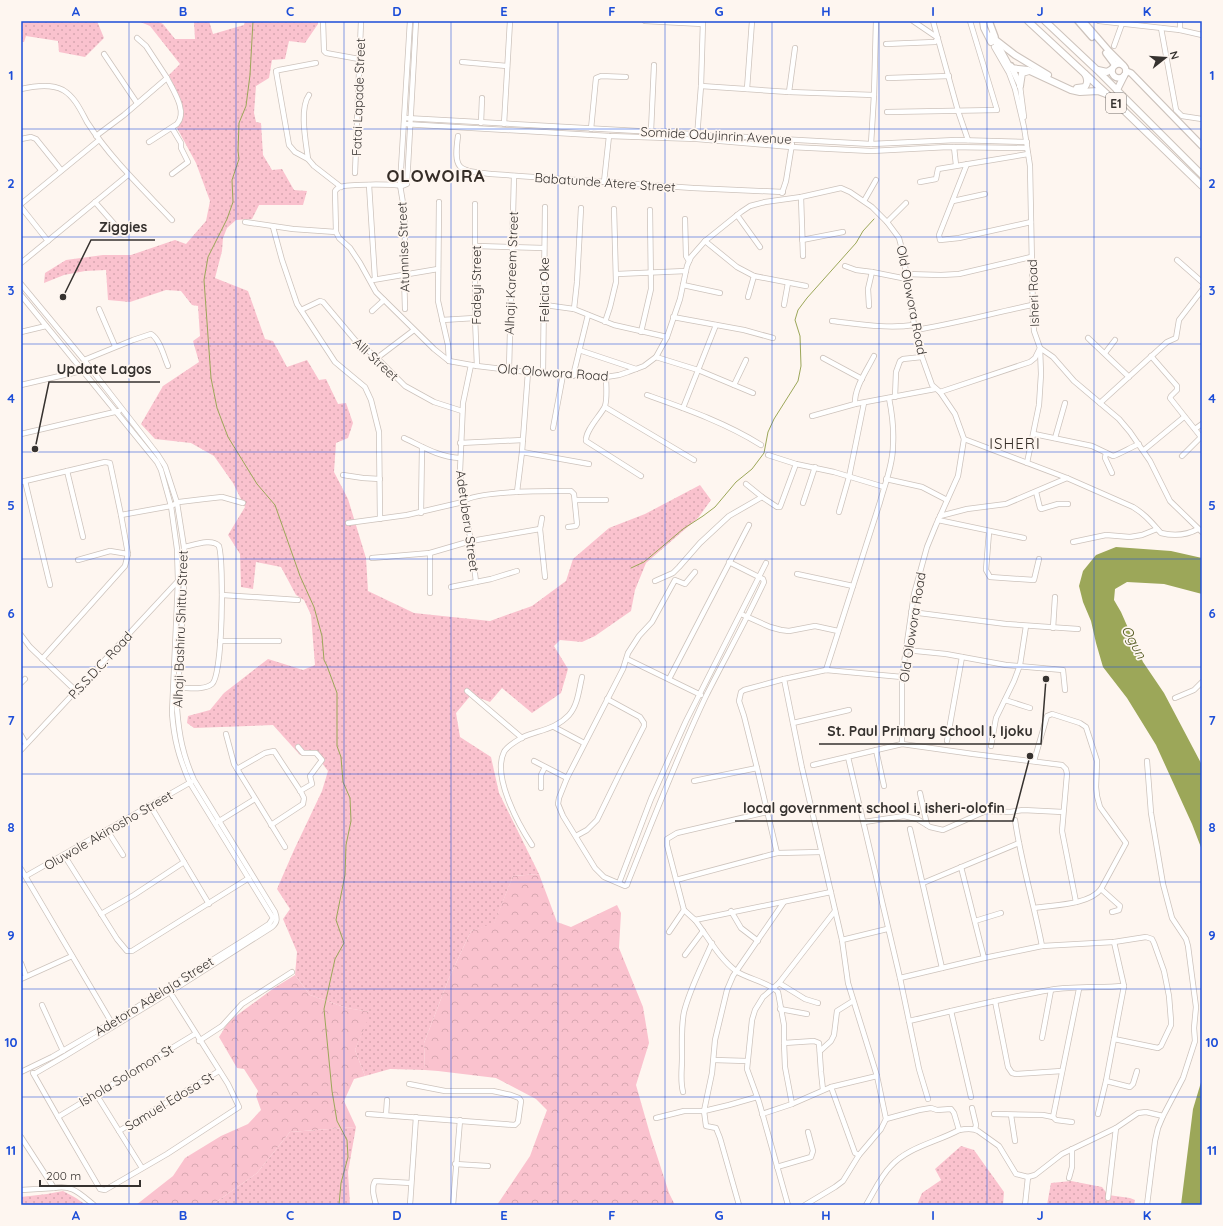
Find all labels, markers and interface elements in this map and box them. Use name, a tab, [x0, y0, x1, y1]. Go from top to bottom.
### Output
text: A	[72, 3, 81, 19]
text: B	[179, 3, 187, 19]
text: C	[286, 3, 294, 19]
text: D	[392, 3, 402, 19]
text: E	[500, 3, 508, 19]
text: F	[608, 3, 616, 19]
text: G	[714, 3, 724, 19]
text: H	[821, 3, 831, 19]
text: I	[931, 3, 935, 19]
text: J	[1036, 3, 1044, 19]
text: K	[1143, 3, 1152, 19]
street label: Fatai Lapade Street	[348, 38, 368, 156]
north arrow	[1145, 38, 1185, 78]
text: N	[1167, 49, 1182, 61]
text: 1	[8, 67, 14, 83]
text: 1	[1209, 67, 1215, 83]
road number: E1	[1106, 93, 1126, 113]
street label: Somide Odujinrin Avenue	[640, 123, 792, 147]
district label: OLOWOIRA	[386, 165, 486, 186]
street label: Babatunde Atere Street	[534, 169, 676, 195]
text: 2	[7, 175, 15, 191]
text: 2	[1208, 175, 1216, 191]
street label: Atunnise Street	[393, 202, 413, 292]
street label: Alhaji Kareem Street	[501, 211, 521, 335]
callout: Ziggies	[91, 214, 155, 240]
text: Ziggies	[99, 218, 148, 236]
street label: Old Olowora Road	[894, 244, 930, 356]
street label: Fadeyi Street	[468, 245, 484, 325]
street label: Felicia Oke	[536, 257, 552, 323]
street label: Isheri Road	[1024, 259, 1042, 327]
text: 3	[8, 282, 15, 298]
text: 3	[1209, 282, 1216, 298]
street label: Alli Street	[350, 334, 402, 384]
callout: Update Lagos	[49, 356, 160, 382]
text: Update Lagos	[57, 360, 152, 378]
street label: Old Olowora Road	[497, 360, 609, 384]
text: 4	[7, 390, 15, 406]
text: 4	[1208, 390, 1216, 406]
district label: ISHERI	[989, 434, 1041, 453]
street label: Adetuberu Street	[453, 469, 483, 573]
text: 5	[7, 497, 15, 513]
text: 5	[1208, 497, 1216, 513]
street label: Alhaji Bashiru Shittu Street	[169, 550, 191, 708]
street label: Old Olowora Road	[895, 571, 929, 683]
text: 6	[7, 605, 15, 621]
text: 6	[1208, 605, 1216, 621]
water label: Ogun	[1118, 622, 1151, 663]
street label: P.S.S.D.C. Road	[65, 628, 135, 702]
text: 7	[7, 712, 15, 728]
text: 7	[1208, 712, 1216, 728]
callout: St. Paul Primary School I, Ijoku	[819, 718, 1041, 744]
text: St. Paul Primary School I, Ijoku	[827, 722, 1033, 740]
street label: Oluwole Akinosho Street	[41, 787, 175, 873]
callout: local government school i, isheri-olofin	[735, 795, 1013, 821]
text: local government school i, isheri-olofin	[743, 799, 1005, 817]
text: 8	[7, 819, 15, 835]
text: 8	[1208, 819, 1216, 835]
text: 9	[7, 927, 15, 943]
text: 9	[1208, 927, 1216, 943]
street label: Adetoro Adelaja Street	[92, 953, 216, 1039]
text: 10	[4, 1034, 18, 1050]
text: 10	[1205, 1034, 1219, 1050]
street label: Ishola Solomon St	[76, 1040, 176, 1110]
street label: Samuel Edosa St	[122, 1068, 216, 1134]
text: 11	[6, 1142, 16, 1158]
text: 11	[1207, 1142, 1217, 1158]
scale bar	[40, 1162, 140, 1188]
text: 200 m	[46, 1168, 81, 1183]
text: A	[72, 1207, 81, 1223]
text: B	[179, 1207, 187, 1223]
text: C	[286, 1207, 294, 1223]
text: D	[392, 1207, 402, 1223]
text: E	[500, 1207, 508, 1223]
text: F	[608, 1207, 616, 1223]
text: G	[714, 1207, 724, 1223]
text: H	[821, 1207, 831, 1223]
text: I	[931, 1207, 935, 1223]
text: J	[1036, 1207, 1044, 1223]
text: K	[1143, 1207, 1152, 1223]

